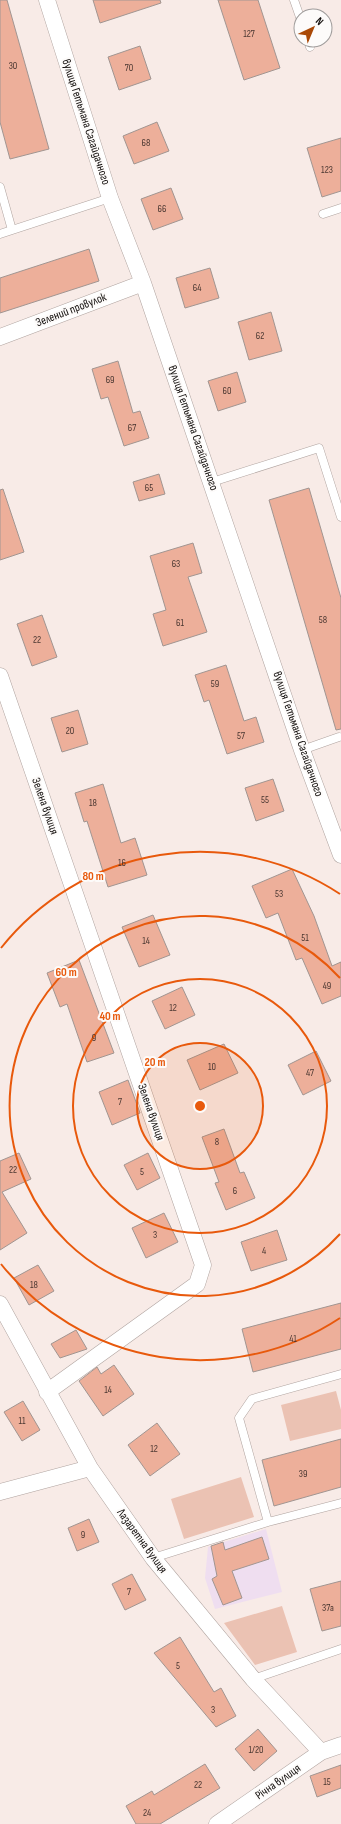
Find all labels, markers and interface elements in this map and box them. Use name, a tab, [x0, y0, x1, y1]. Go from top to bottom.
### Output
north arrow	[293, 8, 333, 48]
text: N	[313, 14, 326, 28]
house number: 127	[243, 28, 255, 40]
street label: вулиця Гетьмана Сагайдачного	[59, 57, 113, 187]
house number: 30	[9, 60, 17, 72]
house number: 70	[125, 62, 133, 74]
house number: 68	[142, 137, 150, 149]
house number: 123	[321, 164, 333, 176]
house number: 66	[158, 203, 166, 215]
house number: 64	[193, 282, 201, 294]
street label: Зелений провулок	[34, 289, 109, 330]
house number: 62	[256, 330, 264, 342]
street label: вулиця Гетьмана Сагайдачного	[165, 363, 221, 493]
house number: 69	[106, 374, 114, 386]
house number: 60	[223, 385, 231, 397]
house number: 67	[128, 422, 136, 434]
house number: 65	[145, 482, 153, 494]
house number: 63	[172, 558, 180, 570]
house number: 58	[319, 614, 327, 626]
house number: 61	[176, 617, 184, 629]
house number: 22	[33, 634, 41, 646]
street label: вулиця Гетьмана Сагайдачного	[270, 669, 326, 799]
house number: 59	[211, 678, 219, 690]
house number: 20	[66, 725, 74, 737]
house number: 57	[237, 730, 245, 742]
street label: Зелена вулиця	[28, 776, 62, 837]
house number: 55	[261, 794, 269, 806]
house number: 18	[89, 797, 97, 809]
house number: 16	[118, 857, 126, 869]
text: 80 m	[82, 869, 104, 884]
house number: 53	[275, 888, 283, 900]
house number: 51	[301, 932, 309, 944]
house number: 14	[142, 935, 150, 947]
text: 60 m	[55, 965, 77, 980]
house number: 49	[323, 980, 331, 992]
house number: 12	[169, 1002, 177, 1014]
text: 40 m	[99, 1009, 121, 1024]
house number: 9	[92, 1032, 96, 1044]
text: 20 m	[145, 1055, 165, 1070]
house number: 10	[208, 1061, 216, 1073]
house number: 47	[306, 1067, 314, 1079]
street label: Зелена вулиця	[134, 1082, 168, 1143]
house number: 7	[118, 1096, 122, 1108]
centre of rings	[193, 1099, 207, 1113]
house number: 8	[215, 1136, 219, 1148]
house number: 22	[9, 1164, 17, 1176]
house number: 5	[140, 1166, 144, 1178]
house number: 6	[233, 1185, 237, 1197]
house number: 3	[153, 1229, 157, 1241]
house number: 4	[262, 1245, 266, 1257]
house number: 18	[30, 1279, 38, 1291]
house number: 41	[289, 1333, 297, 1345]
house number: 14	[104, 1384, 112, 1396]
house number: 11	[19, 1415, 26, 1427]
house number: 12	[150, 1443, 158, 1455]
house number: 39	[299, 1468, 307, 1480]
street label: Лазаретна вулиця	[113, 1505, 171, 1577]
house number: 9	[81, 1529, 85, 1541]
house number: 7	[127, 1586, 131, 1598]
house number: 37а	[322, 1602, 334, 1614]
house number: 5	[176, 1660, 180, 1672]
house number: 3	[211, 1704, 215, 1716]
house number: 1/20	[248, 1744, 264, 1756]
street label: Річна вулиця	[252, 1761, 304, 1803]
house number: 15	[323, 1776, 331, 1788]
house number: 22	[194, 1779, 202, 1791]
house number: 24	[143, 1807, 151, 1819]

